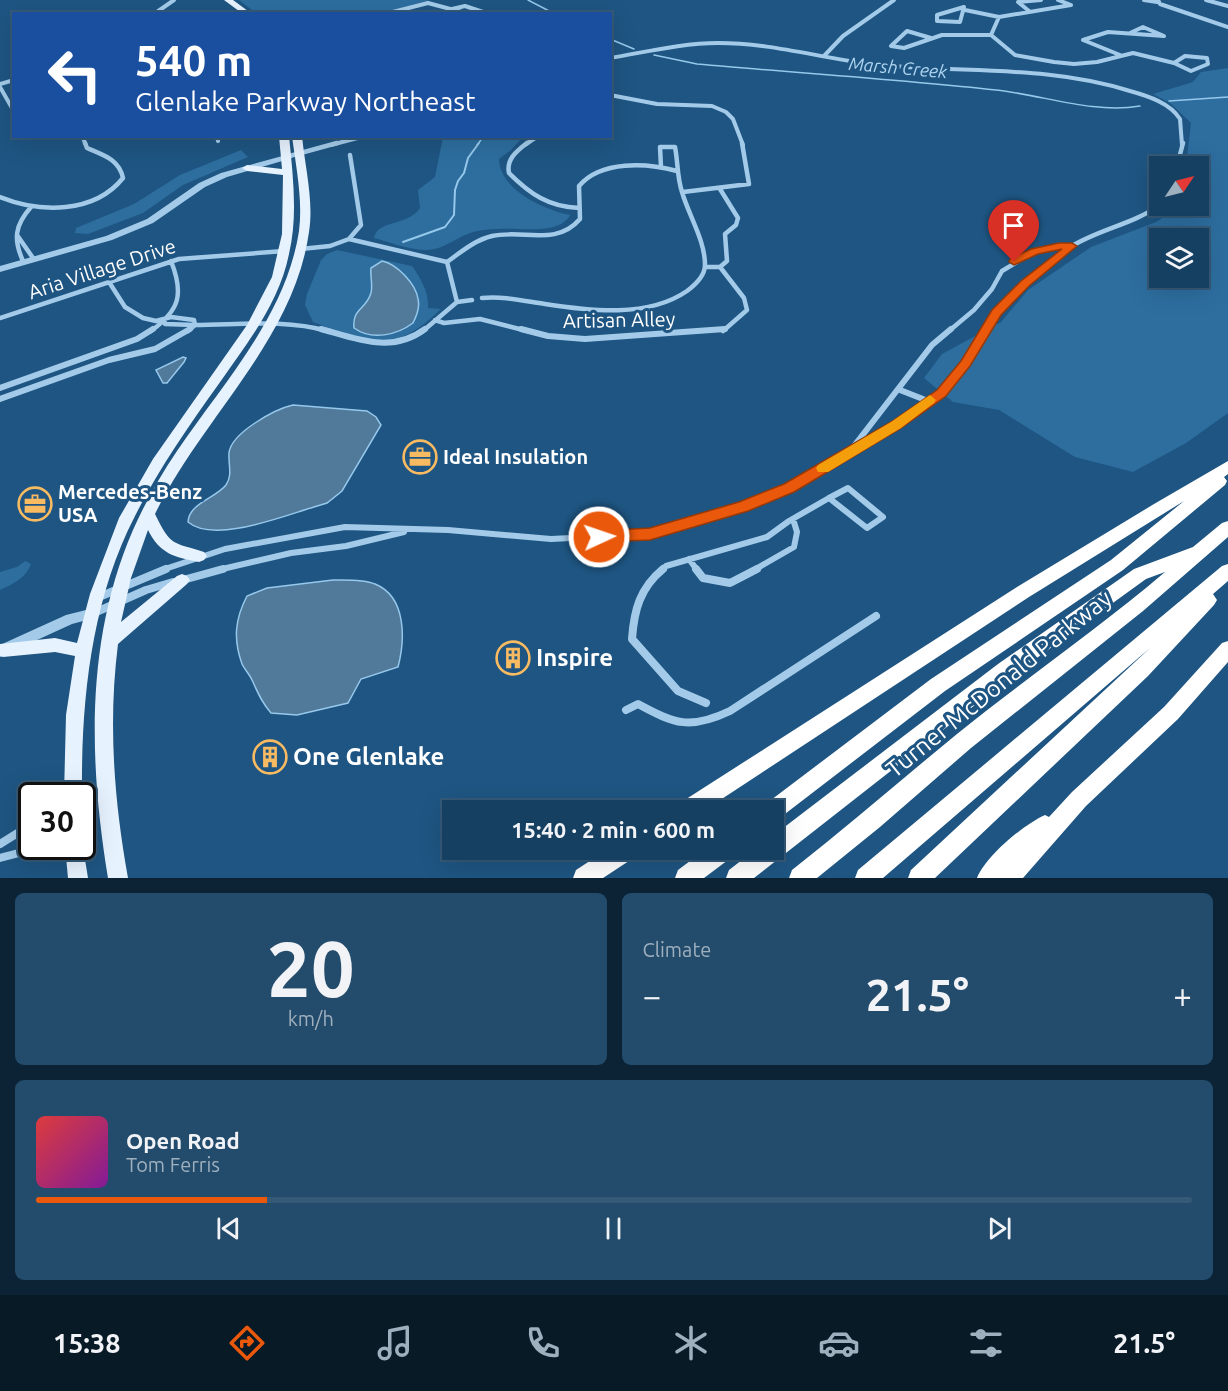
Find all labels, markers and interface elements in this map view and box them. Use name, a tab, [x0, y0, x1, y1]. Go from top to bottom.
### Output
icon: left	[36, 36, 114, 114]
text: 540 m	[135, 37, 252, 84]
water label: Marsh Creek	[848, 53, 949, 81]
text: Glenlake Parkway Northeast	[135, 86, 476, 116]
north arrow	[1149, 156, 1209, 216]
map controls	[1149, 156, 1209, 288]
pin	[988, 200, 1039, 262]
icon: arrive	[997, 209, 1030, 242]
button: layers	[1149, 228, 1209, 288]
street label: Aria Village Drive	[25, 234, 178, 303]
street label: Artisan Alley	[563, 307, 676, 332]
office icon: Ideal Insulation	[402, 439, 438, 475]
place label: Ideal Insulation	[443, 445, 588, 468]
place label: Mercedes-Benz USA	[58, 480, 202, 526]
office icon: Mercedes-Benz USA	[17, 486, 53, 522]
position arrow	[567, 505, 631, 569]
street label: Turner McDonald Parkway	[881, 584, 1117, 783]
building icon: Inspire	[495, 640, 531, 676]
place label: Inspire	[536, 644, 613, 671]
building icon: One Glenlake	[252, 739, 288, 775]
place label: One Glenlake	[293, 743, 444, 770]
speed limit sign: 30	[18, 782, 96, 860]
text: 15:40 · 2 min · 600 m	[511, 817, 715, 842]
text: 20	[267, 924, 355, 1012]
text: Climate	[643, 938, 711, 961]
text: 21.5°	[866, 969, 969, 1020]
text: −	[643, 977, 661, 1014]
text: +	[1173, 977, 1192, 1014]
text: km/h	[288, 1007, 334, 1030]
text: Open Road	[126, 1128, 240, 1153]
text: Tom Ferris	[126, 1153, 220, 1176]
icon: previous	[212, 1212, 245, 1245]
icon: pause	[597, 1212, 630, 1245]
icon: next	[983, 1212, 1016, 1245]
icon: directions	[226, 1322, 268, 1364]
icon: music	[374, 1322, 416, 1364]
icon: phone	[522, 1322, 564, 1364]
icon: climate	[670, 1322, 712, 1364]
icon: car	[818, 1322, 860, 1364]
icon: filters	[965, 1322, 1007, 1364]
text: 15:38	[53, 1328, 120, 1358]
text: 21.5°	[1113, 1328, 1175, 1358]

